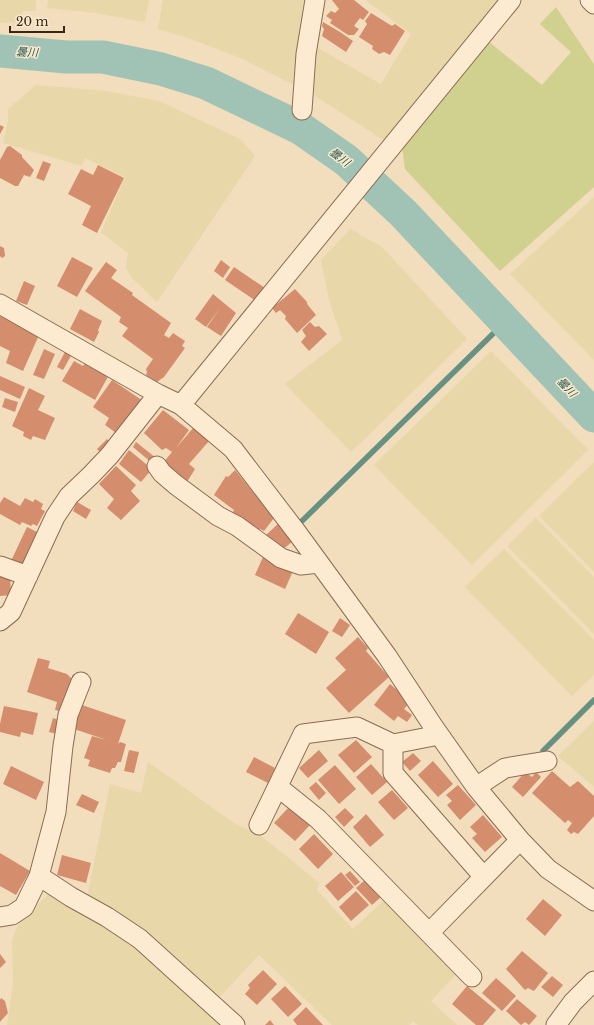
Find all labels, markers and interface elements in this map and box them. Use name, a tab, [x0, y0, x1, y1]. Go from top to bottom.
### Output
scale bar	[10, 8, 64, 34]
text: 20 m	[16, 14, 48, 29]
water label: 曇川	[16, 44, 39, 60]
water label: 曇川	[327, 145, 354, 170]
water label: 曇川	[554, 374, 580, 401]

